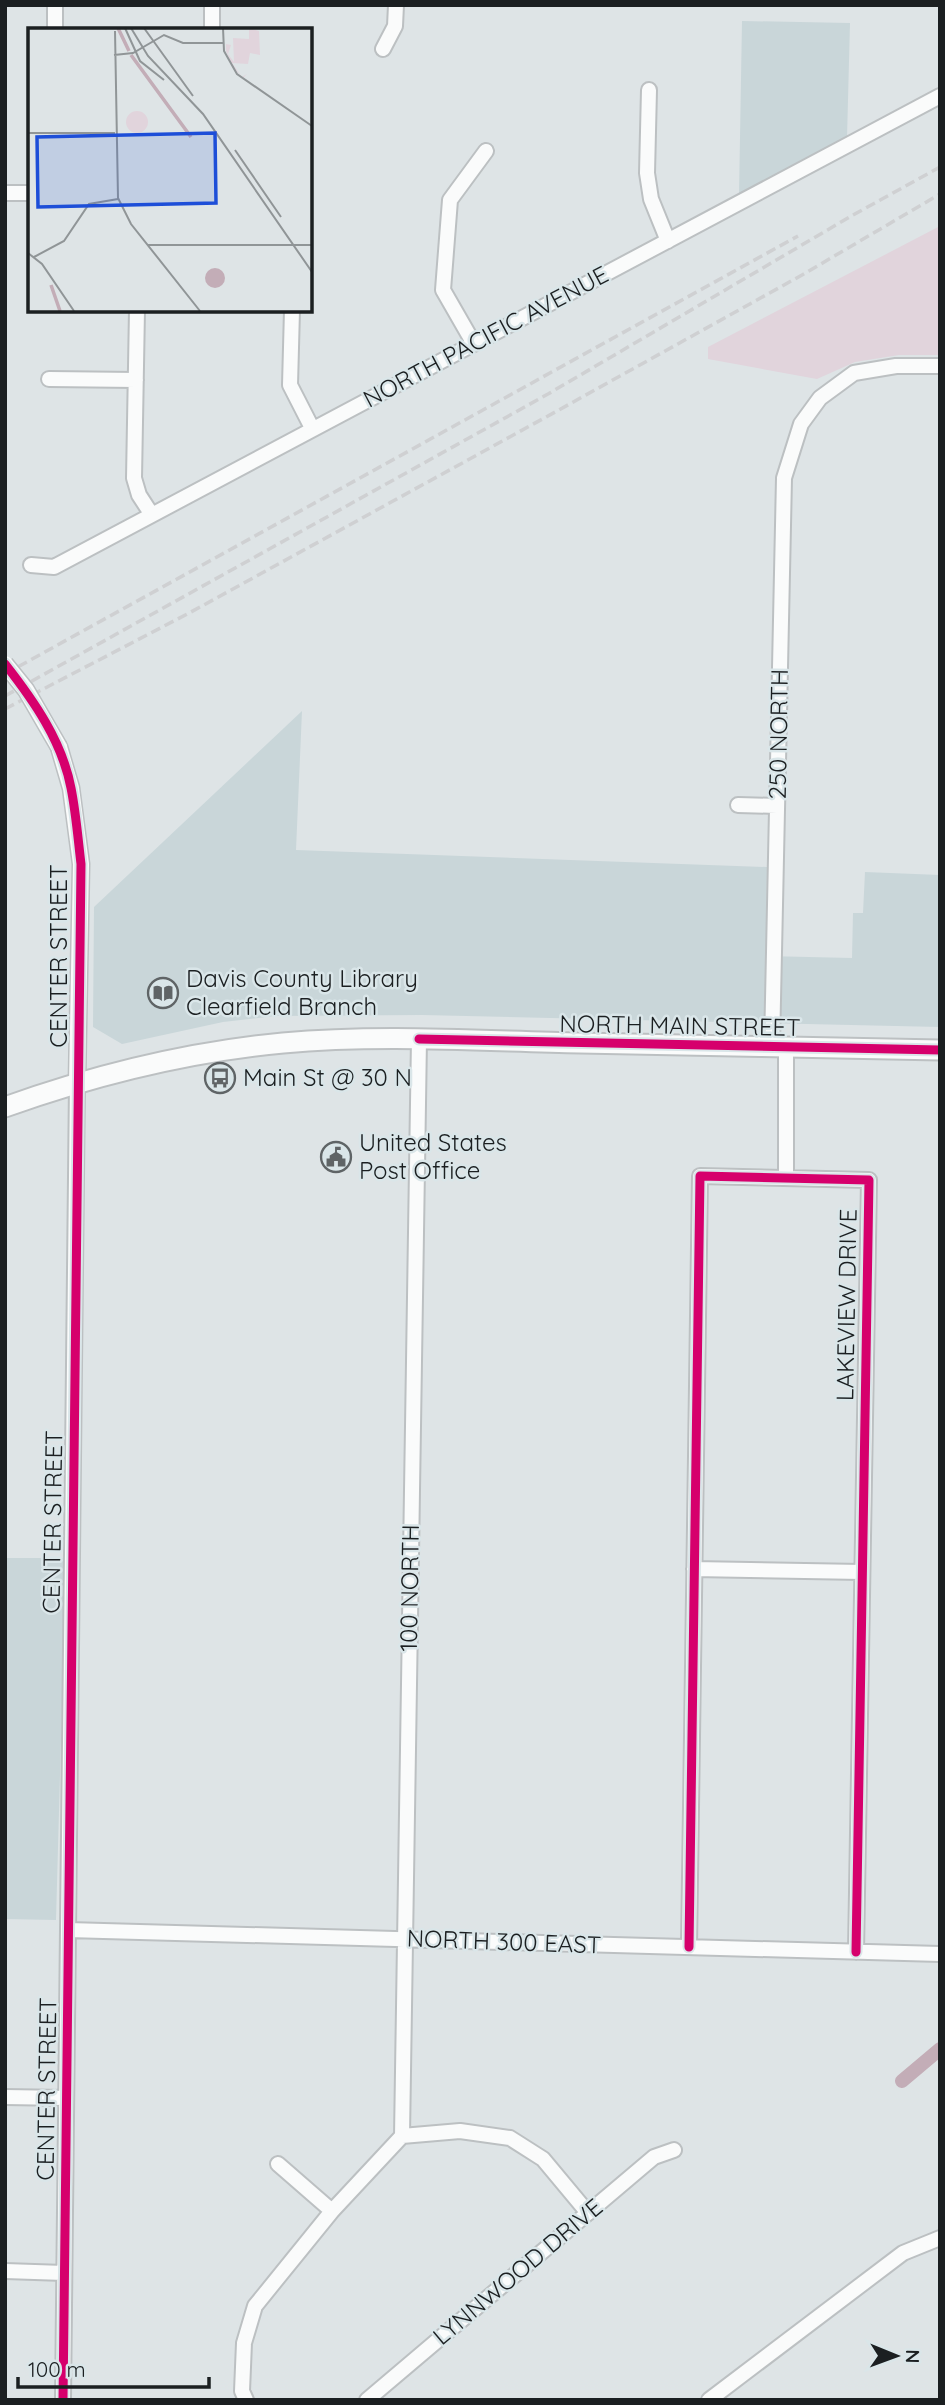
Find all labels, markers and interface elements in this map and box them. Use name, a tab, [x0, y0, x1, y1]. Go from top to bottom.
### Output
inset map	[28, 28, 312, 312]
street label: NORTH PACIFIC AVENUE	[358, 259, 613, 414]
street label: 250 NORTH	[762, 668, 794, 800]
street label: CENTER STREET	[43, 864, 73, 1048]
place label: Davis County Library Clearfield Branch	[186, 963, 418, 1021]
library icon: Davis County Library Clearfield Branch	[146, 976, 180, 1010]
street label: NORTH MAIN STREET	[559, 1008, 801, 1042]
bus stop icon: Main St @ 30 N	[203, 1061, 237, 1095]
place label: Main St @ 30 N	[243, 1062, 412, 1092]
place label: United States Post Office	[359, 1127, 507, 1185]
public building icon: United States Post Office	[319, 1140, 353, 1174]
street label: LAKEVIEW DRIVE	[829, 1209, 863, 1401]
street label: CENTER STREET	[35, 1430, 69, 1614]
street label: 100 NORTH	[393, 1524, 425, 1652]
street label: NORTH 300 EAST	[406, 1923, 602, 1959]
street label: CENTER STREET	[29, 1997, 63, 2181]
street label: LYNNWOOD DRIVE	[426, 2192, 608, 2351]
north arrow	[861, 2321, 931, 2391]
scale bar	[18, 2346, 208, 2390]
text: N	[901, 2349, 925, 2363]
text: 100 m	[28, 2356, 86, 2382]

